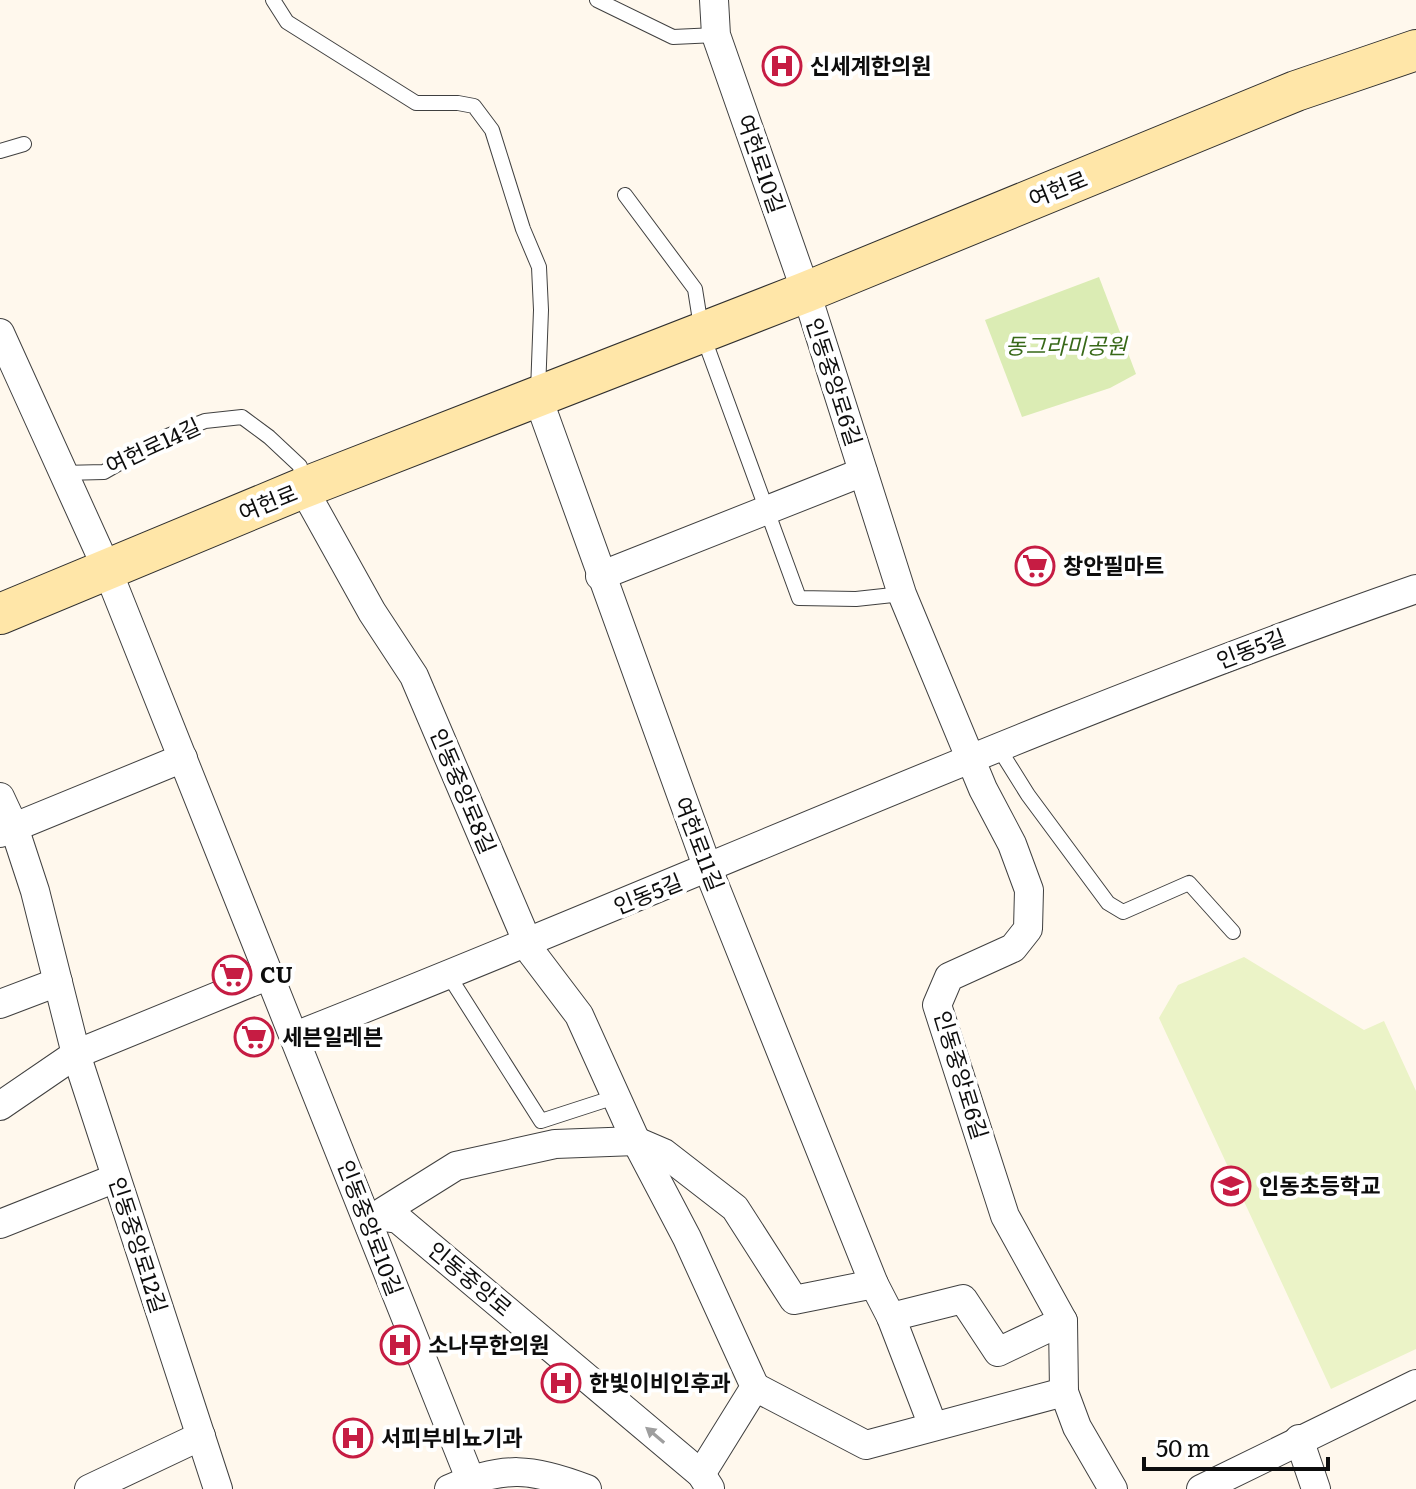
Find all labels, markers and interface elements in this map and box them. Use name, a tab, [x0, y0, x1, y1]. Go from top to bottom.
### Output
hospital icon: 신세계한의원	[761, 45, 803, 87]
place label: 신세계한의원	[810, 48, 931, 81]
street label: 여헌로10길	[730, 110, 795, 217]
street label: 여헌로	[1023, 161, 1092, 214]
street label: 인동중앙로6길	[799, 313, 872, 450]
park label: 동그라미공원	[1005, 328, 1128, 361]
street label: 여헌로14길	[100, 408, 205, 481]
street label: 여헌로	[233, 475, 302, 528]
supermarket icon: 창안필마트	[1014, 545, 1056, 587]
place label: 창안필마트	[1063, 548, 1164, 581]
street label: 인동5길	[1211, 619, 1290, 676]
street label: 인동중앙로8길	[423, 722, 506, 858]
street label: 여헌로11길	[667, 791, 734, 896]
street label: 인동5길	[608, 864, 687, 921]
supermarket icon: CU	[211, 954, 253, 996]
place label: CU	[260, 957, 293, 990]
street label: 인동중앙로6길	[927, 1006, 998, 1143]
supermarket icon: 세븐일레븐	[233, 1016, 275, 1058]
place label: 세븐일레븐	[282, 1019, 383, 1052]
street label: 인동중앙로10길	[330, 1155, 412, 1300]
school or university icon: 인동초등학교	[1210, 1165, 1252, 1207]
place label: 인동초등학교	[1259, 1168, 1380, 1201]
street label: 인동중앙로12길	[102, 1172, 177, 1317]
street label: 인동중앙로	[422, 1233, 520, 1323]
hospital icon: 소나무한의원	[379, 1324, 421, 1366]
place label: 소나무한의원	[428, 1327, 549, 1360]
hospital icon: 한빛이비인후과	[540, 1362, 582, 1404]
place label: 한빛이비인후과	[589, 1365, 731, 1398]
hospital icon: 서피부비뇨기과	[332, 1417, 374, 1459]
place label: 서피부비뇨기과	[381, 1420, 523, 1453]
scale bar	[1144, 1421, 1328, 1471]
one-way arrow	[645, 1427, 665, 1444]
text: 50 m	[1156, 1429, 1210, 1464]

